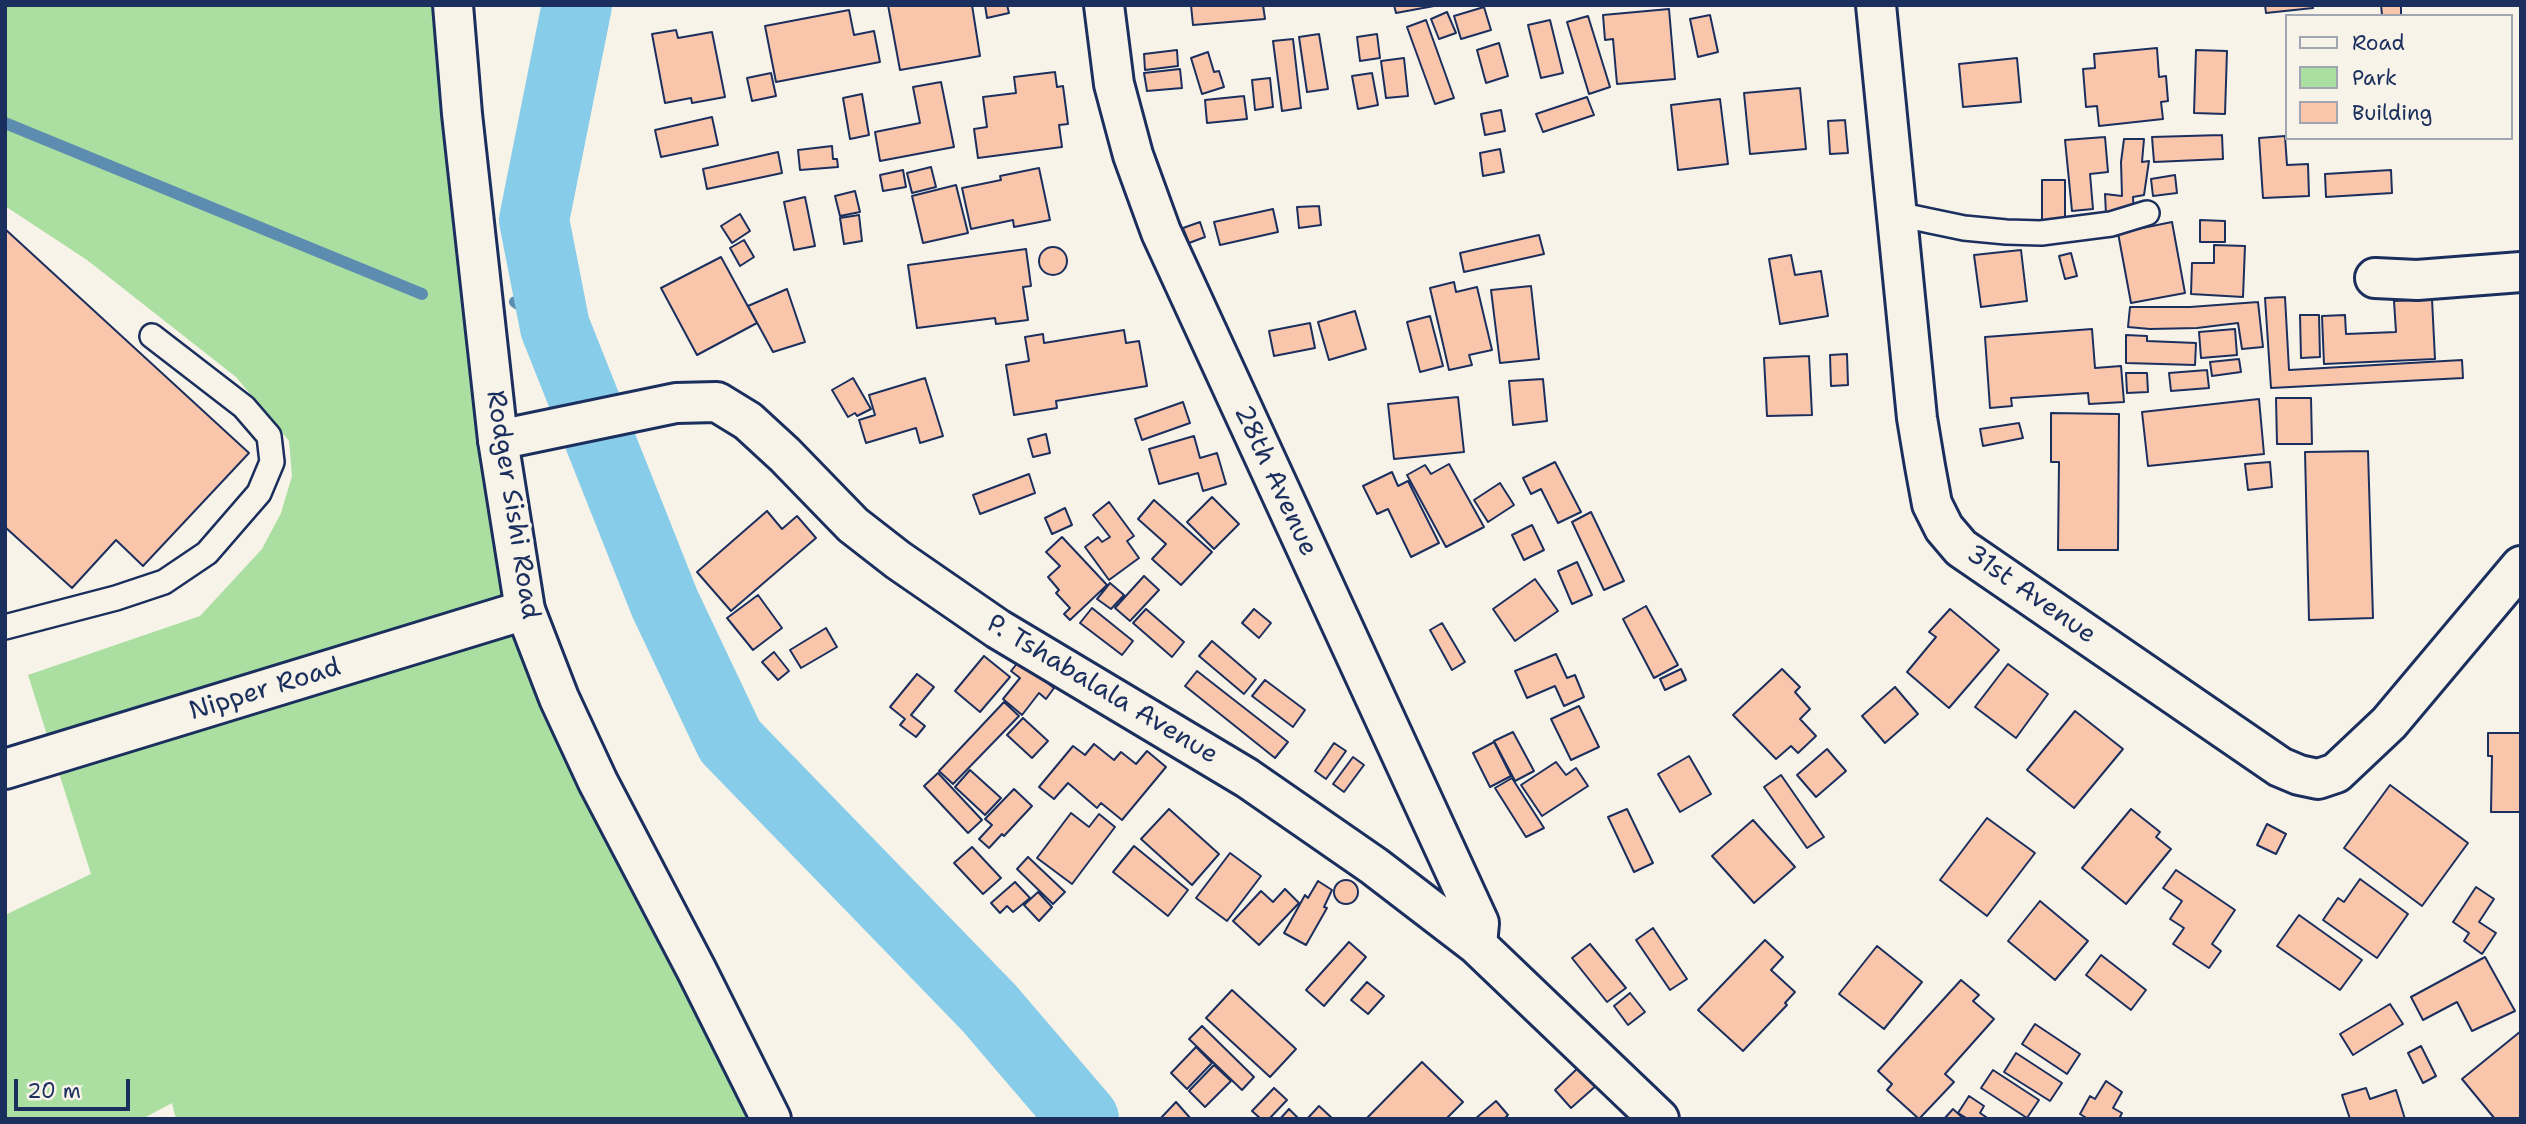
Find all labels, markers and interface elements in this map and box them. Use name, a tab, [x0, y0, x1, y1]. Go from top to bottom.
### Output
legend	[2284, 14, 2512, 140]
text: Road	[2352, 29, 2405, 57]
text: Park	[2352, 64, 2397, 92]
text: Building	[2352, 99, 2432, 127]
street label: Rodger Sishi Road	[478, 388, 546, 622]
street label: 28th Avenue	[1226, 401, 1324, 561]
street label: 31st Avenue	[1960, 539, 2102, 651]
street label: P. Tshabalala Avenue	[981, 609, 1223, 771]
street label: Nipper Road	[185, 652, 345, 728]
scale bar	[18, 1064, 133, 1108]
text: 20 m	[27, 1077, 81, 1105]

